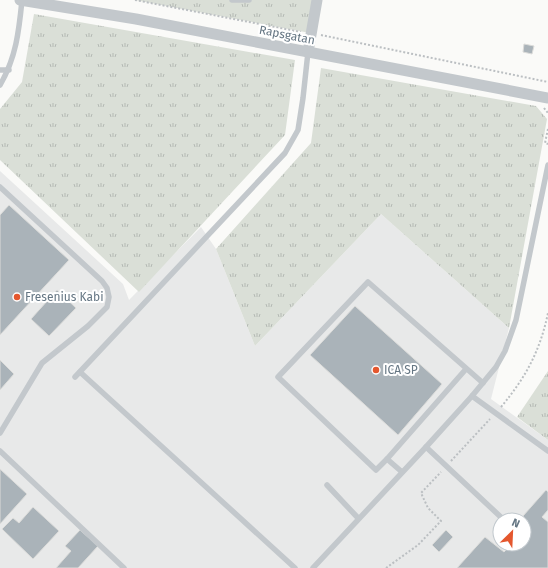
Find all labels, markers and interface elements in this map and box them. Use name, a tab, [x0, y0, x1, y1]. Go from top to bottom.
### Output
street label: Rapsgatan	[258, 23, 316, 47]
place label: Fresenius Kabi	[25, 290, 104, 304]
marker: Fresenius Kabi	[12, 292, 22, 302]
place label: ICA SP	[384, 363, 418, 377]
marker: ICA SP	[371, 365, 381, 375]
north arrow	[492, 512, 532, 552]
text: N	[510, 516, 522, 531]

